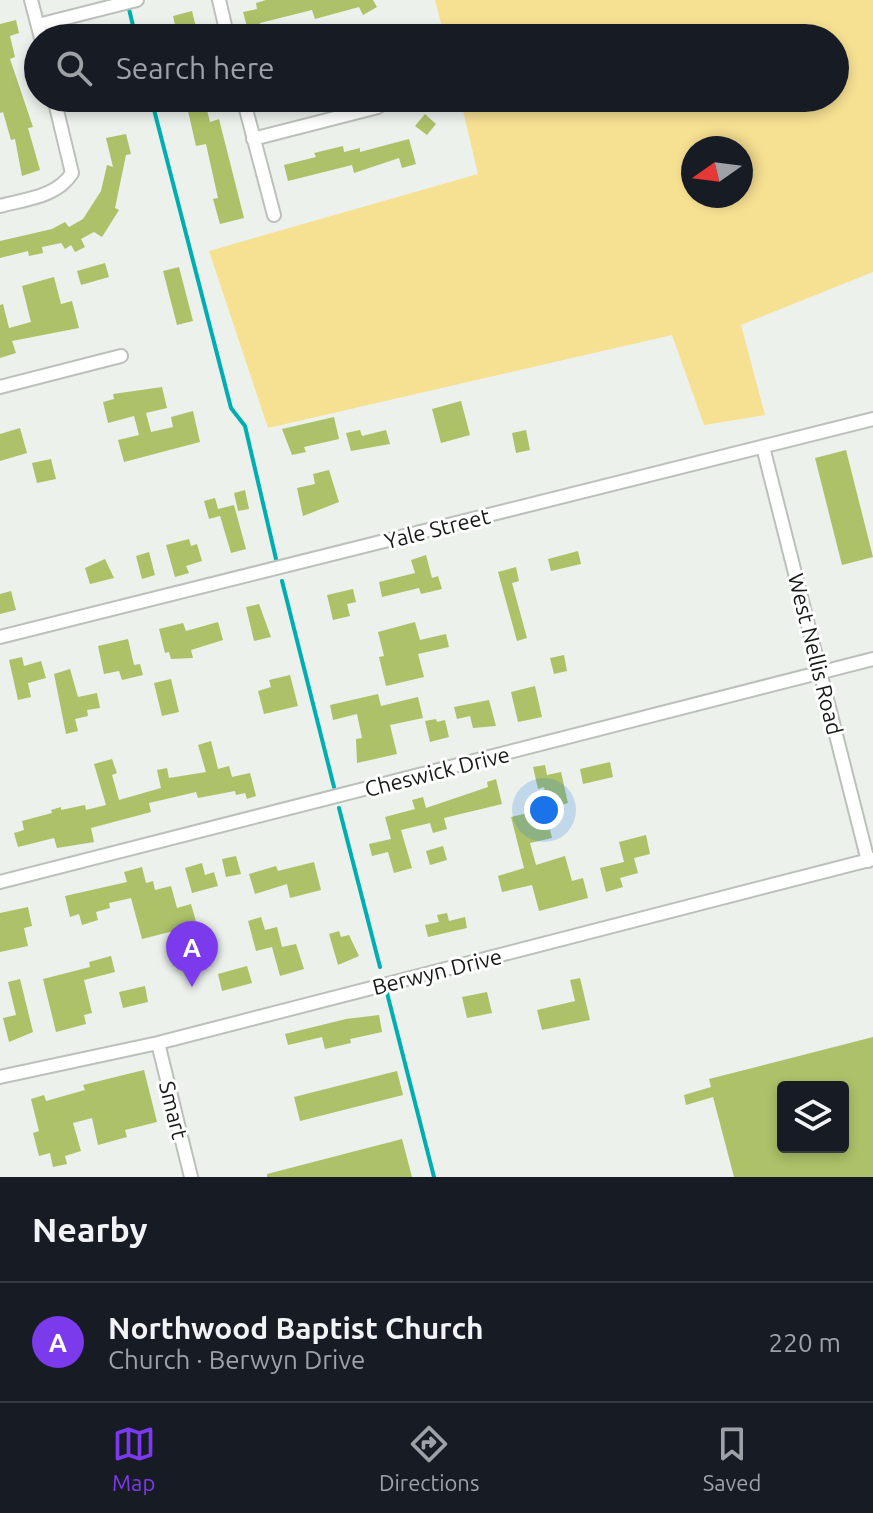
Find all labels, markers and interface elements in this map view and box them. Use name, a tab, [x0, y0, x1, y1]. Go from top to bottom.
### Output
search box	[24, 24, 849, 112]
icon: search	[52, 46, 96, 90]
text: Search here	[116, 51, 275, 85]
north arrow	[681, 136, 753, 208]
street label: Yale Street	[382, 503, 493, 553]
street label: West Nellis Road	[784, 571, 848, 737]
street label: Cheswick Drive	[362, 741, 512, 801]
your location	[524, 790, 564, 830]
pin: A	[166, 921, 218, 987]
street label: Berwyn Drive	[370, 943, 504, 999]
street label: Smart	[155, 1078, 193, 1142]
map controls	[777, 1081, 849, 1153]
button: layers	[777, 1081, 849, 1153]
text: Nearby	[32, 1210, 147, 1248]
text: Northwood Baptist Church	[108, 1311, 484, 1345]
text: A	[49, 1328, 67, 1357]
text: 220 m	[769, 1328, 841, 1357]
text: Church · Berwyn Drive	[108, 1345, 365, 1374]
tab: Map	[112, 1422, 156, 1495]
tab: Directions	[379, 1422, 479, 1495]
tab: Saved	[703, 1422, 761, 1495]

